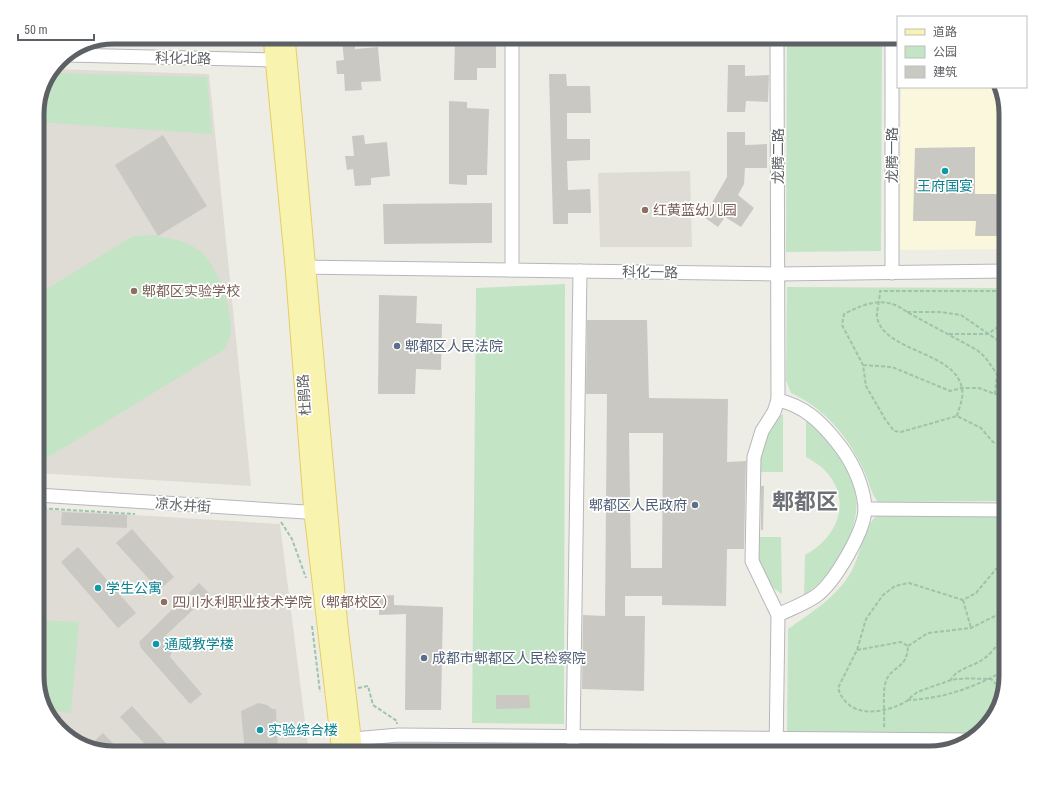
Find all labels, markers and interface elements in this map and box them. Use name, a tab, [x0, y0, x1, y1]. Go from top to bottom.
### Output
scale bar	[18, 16, 94, 42]
legend	[897, 16, 1027, 88]
text: 50 m	[24, 23, 48, 37]
text: 道路	[933, 25, 957, 39]
text: 公园	[933, 45, 957, 59]
street label: 科化北路	[155, 50, 211, 66]
text: 建筑	[933, 65, 957, 79]
street label: 龙腾一路	[884, 127, 900, 183]
street label: 龙腾二路	[770, 128, 786, 184]
marker: 王府国宴	[940, 166, 950, 176]
place label: 王府国宴	[917, 178, 973, 194]
place label: 红黄蓝幼儿园	[653, 202, 737, 218]
marker: 红黄蓝幼儿园	[640, 205, 650, 215]
street label: 科化一路	[622, 264, 678, 280]
place label: 郫都区实验学校	[142, 283, 240, 299]
marker: 郫都区实验学校	[129, 286, 139, 296]
place label: 郫都区人民法院	[405, 338, 503, 354]
marker: 郫都区人民法院	[392, 341, 402, 351]
street label: 杜鹃路	[295, 373, 313, 417]
district label: 郫都区	[772, 489, 838, 514]
street label: 凉水井街	[155, 495, 211, 515]
place label: 郫都区人民政府	[589, 497, 687, 513]
marker: 郫都区人民政府	[690, 500, 700, 510]
place label: 学生公寓	[106, 580, 162, 596]
marker: 学生公寓	[93, 583, 103, 593]
place label: 四川水利职业技术学院（郫都校区）	[172, 594, 396, 610]
marker: 四川水利职业技术学院（郫都校区）	[159, 597, 169, 607]
place label: 通威教学楼	[164, 636, 234, 652]
marker: 通威教学楼	[151, 639, 161, 649]
place label: 成都市郫都区人民检察院	[432, 650, 586, 666]
marker: 成都市郫都区人民检察院	[419, 653, 429, 663]
place label: 实验综合楼	[268, 722, 338, 738]
marker: 实验综合楼	[255, 725, 265, 735]

